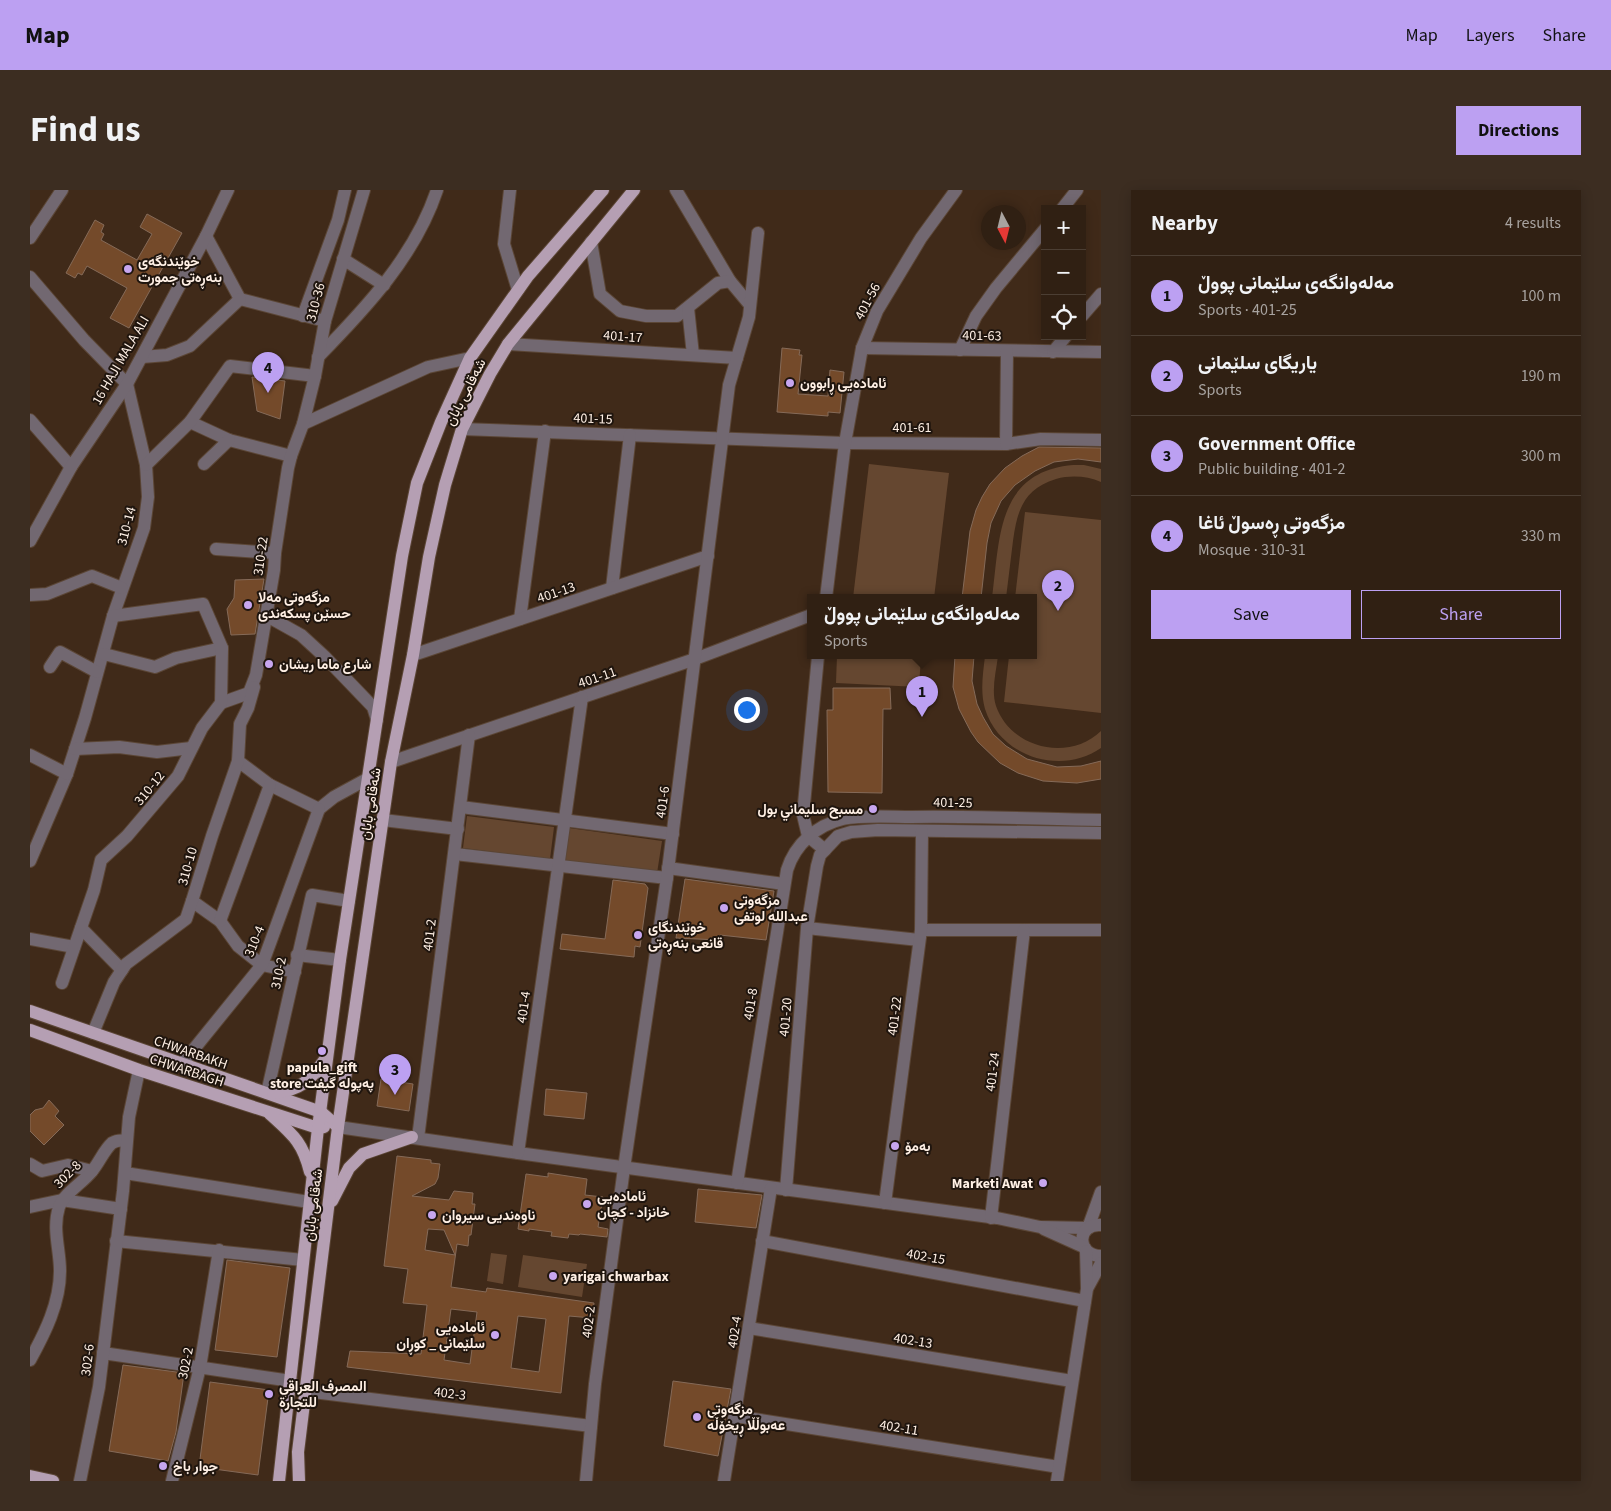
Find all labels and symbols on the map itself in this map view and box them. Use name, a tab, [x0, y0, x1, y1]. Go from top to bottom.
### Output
north arrow	[981, 205, 1026, 250]
place label: خوێندنگەی بنەڕەتی جمورت	[138, 252, 222, 289]
marker: خوێندنگەی بنەڕەتی جمورت	[122, 263, 134, 275]
street label: 401-56	[850, 279, 886, 323]
street label: 310-36	[301, 281, 331, 324]
street label: 16 HAJI MALA ALI	[87, 312, 154, 409]
street label: 401-17	[603, 326, 643, 348]
street label: 401-63	[962, 326, 1002, 346]
pin: 4	[252, 352, 284, 393]
street label: شەقامی بابان	[440, 355, 491, 430]
place label: ئامادەیی ڕابوون	[800, 374, 887, 395]
marker: ئامادەیی ڕابوون	[784, 377, 796, 389]
street label: 401-15	[573, 408, 613, 430]
street label: 401-61	[892, 418, 932, 438]
street label: 310-14	[112, 505, 142, 548]
street label: 310-22	[248, 535, 274, 577]
pin: 2	[1042, 570, 1074, 611]
street label: 401-13	[535, 577, 578, 609]
place label: مزگەوتی مەلا حسێن پسکەندی	[258, 588, 351, 624]
marker: مزگەوتی مەلا حسێن پسکەندی	[242, 599, 254, 611]
place label: شارع ماما ريشان	[279, 655, 372, 675]
marker: شارع ماما ريشان	[263, 658, 275, 670]
street label: 401-11	[576, 662, 619, 694]
pin: 1	[906, 676, 938, 717]
your location	[734, 697, 760, 723]
street label: 310-12	[130, 767, 170, 810]
street label: شەقامی بابان	[355, 767, 387, 842]
street label: 401-6	[651, 785, 675, 819]
street label: 401-25	[933, 793, 973, 813]
place label: مسبح سلیماني بول	[758, 800, 863, 821]
marker: مسبح سلیماني بول	[867, 803, 879, 815]
street label: 310-10	[173, 845, 203, 888]
place label: مزگەوتی عبداللە لوتفی	[734, 891, 808, 927]
marker: مزگەوتی عبداللە لوتفی	[718, 902, 730, 914]
street label: 401-2	[418, 918, 442, 952]
place label: خوێندنگای قانعی بنەڕەتی	[648, 918, 723, 955]
street label: 310-4	[240, 923, 270, 960]
marker: خوێندنگای قانعی بنەڕەتی	[632, 929, 644, 941]
street label: 310-2	[266, 955, 292, 991]
street label: 401-8	[739, 987, 763, 1022]
street label: 401-4	[512, 990, 536, 1024]
street label: 401-22	[883, 995, 907, 1037]
street label: 401-20	[774, 997, 798, 1037]
street label: CHWARBAKH	[151, 1031, 230, 1075]
marker: papula_gift store پەپولە گیفت	[316, 1045, 328, 1057]
street label: CHWARBAGH	[147, 1050, 226, 1092]
street label: 401-24	[981, 1051, 1005, 1093]
pin: 3	[379, 1054, 411, 1095]
place label: papula_gift store پەپولە گیفت	[270, 1058, 374, 1094]
place label: بەمۆ	[905, 1137, 931, 1157]
marker: بەمۆ	[889, 1140, 901, 1152]
street label: 302-8	[49, 1156, 86, 1193]
street label: شەقامی بابان	[300, 1168, 328, 1243]
place label: Marketi Awat	[952, 1174, 1034, 1194]
marker: Marketi Awat	[1037, 1177, 1049, 1189]
place label: ئامادەیی خانزاد - کچان	[597, 1187, 670, 1223]
marker: ئامادەیی خانزاد - کچان	[581, 1198, 593, 1210]
place label: ناوەندیی سیروان	[442, 1206, 535, 1226]
marker: ناوەندیی سیروان	[426, 1209, 438, 1221]
street label: 402-15	[905, 1244, 947, 1270]
place label: yarigai chwarbax	[563, 1267, 669, 1287]
marker: yarigai chwarbax	[547, 1270, 559, 1282]
street label: 402-2	[577, 1305, 601, 1339]
street label: 402-4	[723, 1315, 747, 1350]
place label: ئامادەیی سلێمانی _ کوڕان	[396, 1318, 485, 1355]
street label: 402-13	[892, 1328, 934, 1354]
marker: ئامادەیی سلێمانی _ کوڕان	[489, 1329, 501, 1341]
street label: 302-6	[76, 1343, 100, 1377]
street label: 302-2	[173, 1345, 199, 1381]
place label: المصرف العراقي للتجارة	[279, 1377, 367, 1413]
street label: 402-3	[433, 1382, 467, 1406]
marker: المصرف العراقي للتجارة	[263, 1388, 275, 1400]
place label: مزگەوتی عەبوڵڵا ڕیخۆڵە	[707, 1400, 785, 1437]
marker: مزگەوتی عەبوڵڵا ڕیخۆڵە	[691, 1411, 703, 1423]
street label: 402-11	[878, 1415, 920, 1441]
place label: جوار باخ	[173, 1457, 219, 1477]
marker: جوار باخ	[157, 1460, 169, 1472]

